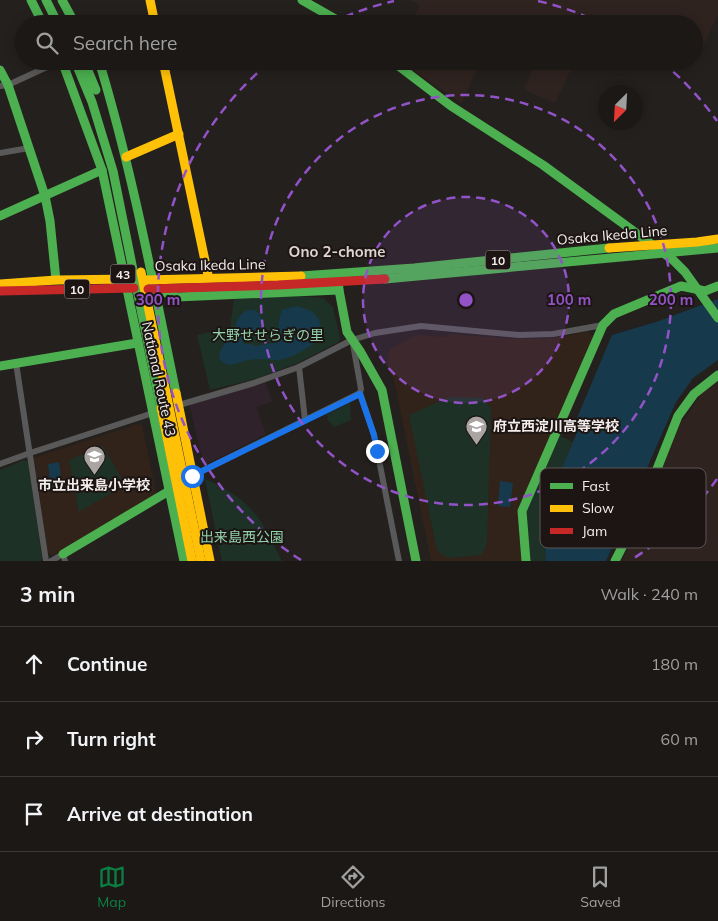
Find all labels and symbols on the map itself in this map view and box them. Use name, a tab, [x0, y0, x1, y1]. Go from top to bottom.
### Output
north arrow	[598, 85, 643, 130]
street label: Osaka Ikeda Line	[556, 221, 668, 249]
district label: Ono 2-chome	[289, 242, 385, 261]
road number: 10	[486, 250, 510, 270]
street label: Osaka Ikeda Line	[154, 255, 266, 275]
road number: 43	[110, 264, 136, 284]
road number: 10	[64, 280, 90, 298]
text: 300 m	[136, 290, 180, 309]
text: 100 m	[547, 290, 591, 309]
text: 200 m	[649, 290, 693, 309]
centre of rings	[457, 291, 475, 309]
street label: National Route 43	[138, 320, 180, 438]
park label: 大野せせらぎの里	[212, 326, 324, 344]
school or university icon: 府立西淀川高等学校	[465, 414, 489, 445]
place label: 府立西淀川高等学校	[493, 417, 619, 435]
route end	[366, 440, 389, 463]
school or university icon: 市立出来島小学校	[82, 445, 106, 476]
route start	[181, 465, 204, 488]
legend	[540, 468, 706, 548]
place label: 市立出来島小学校	[38, 476, 150, 494]
text: Fast	[582, 477, 610, 495]
text: Slow	[582, 499, 614, 517]
text: Jam	[582, 522, 607, 540]
park label: 出来島西公園	[200, 528, 284, 546]

